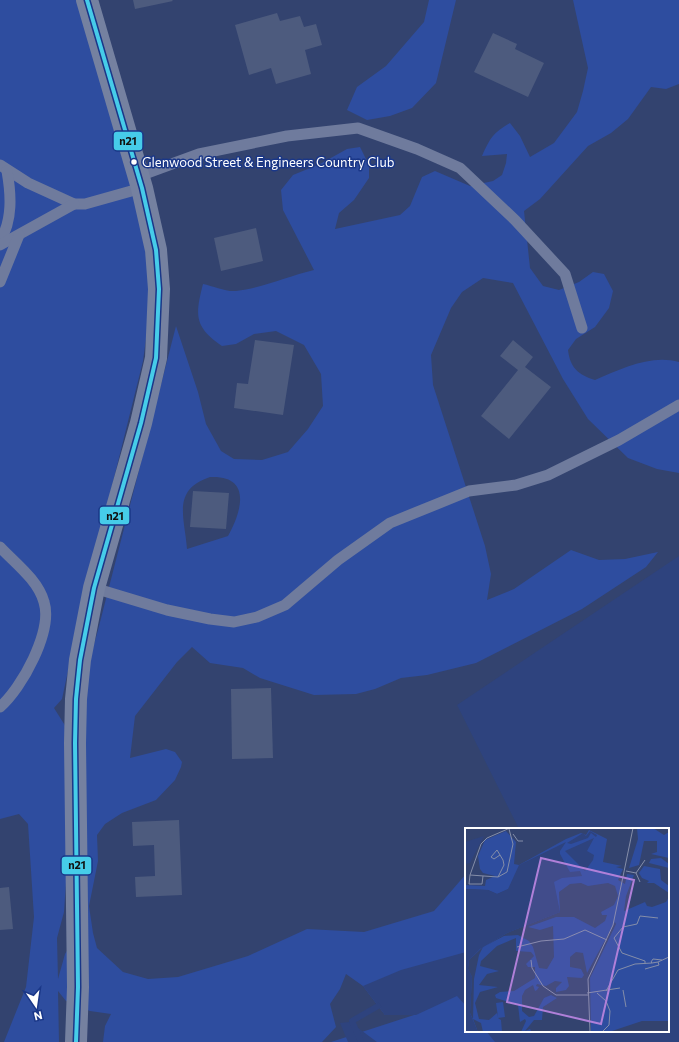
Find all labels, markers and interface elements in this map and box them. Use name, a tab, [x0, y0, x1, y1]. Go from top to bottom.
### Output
line badge: n21	[113, 131, 143, 151]
text: n21	[119, 134, 137, 147]
place label: Glenwood Street & Engineers Country Club	[142, 154, 395, 170]
marker: Glenwood Street & Engineers Country Club	[129, 157, 139, 167]
line badge: n21	[99, 506, 130, 525]
text: n21	[106, 509, 124, 522]
inset map	[465, 828, 669, 1032]
line badge: n21	[61, 856, 92, 875]
text: n21	[68, 858, 86, 871]
north arrow	[16, 986, 56, 1026]
text: N	[33, 1009, 44, 1023]

